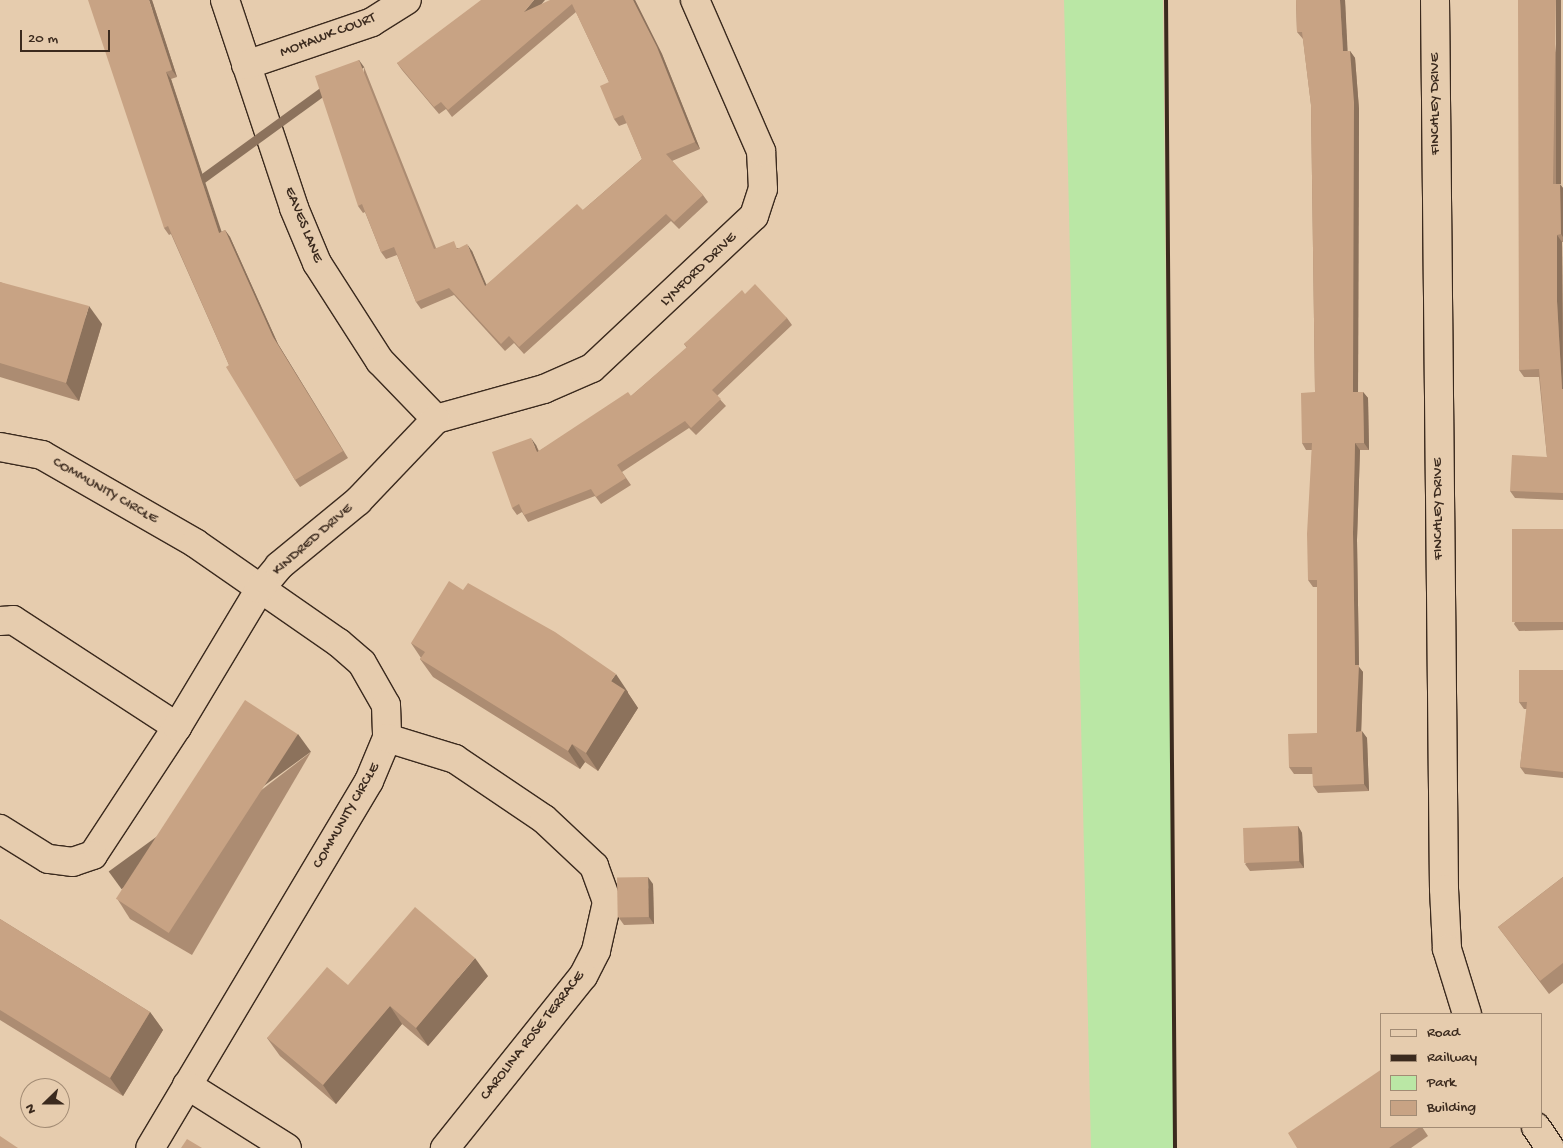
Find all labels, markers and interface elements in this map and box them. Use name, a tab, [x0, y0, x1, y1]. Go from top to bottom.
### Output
street label: MOHAWK COURT	[278, 10, 378, 62]
scale bar	[22, 20, 112, 52]
text: 20 m	[28, 30, 58, 48]
street label: FINCHLEY DRIVE	[1427, 53, 1445, 155]
street label: EAVES LANE	[280, 185, 326, 265]
street label: LYNFORD DRIVE	[657, 229, 741, 311]
street label: COMMUNITY CIRCLE	[49, 453, 161, 529]
street label: FINCHLEY DRIVE	[1430, 458, 1448, 560]
street label: KINDRED DRIVE	[269, 500, 357, 580]
street label: COMMUNITY CIRCLE	[309, 760, 385, 872]
street label: CAROLINA ROSE TERRACE	[477, 968, 589, 1104]
legend	[1380, 1013, 1543, 1128]
text: Road	[1427, 1024, 1460, 1042]
text: Railway	[1427, 1049, 1477, 1067]
text: Park	[1427, 1074, 1456, 1092]
north arrow	[20, 1078, 70, 1128]
text: Building	[1427, 1099, 1476, 1117]
text: N	[22, 1101, 41, 1116]

